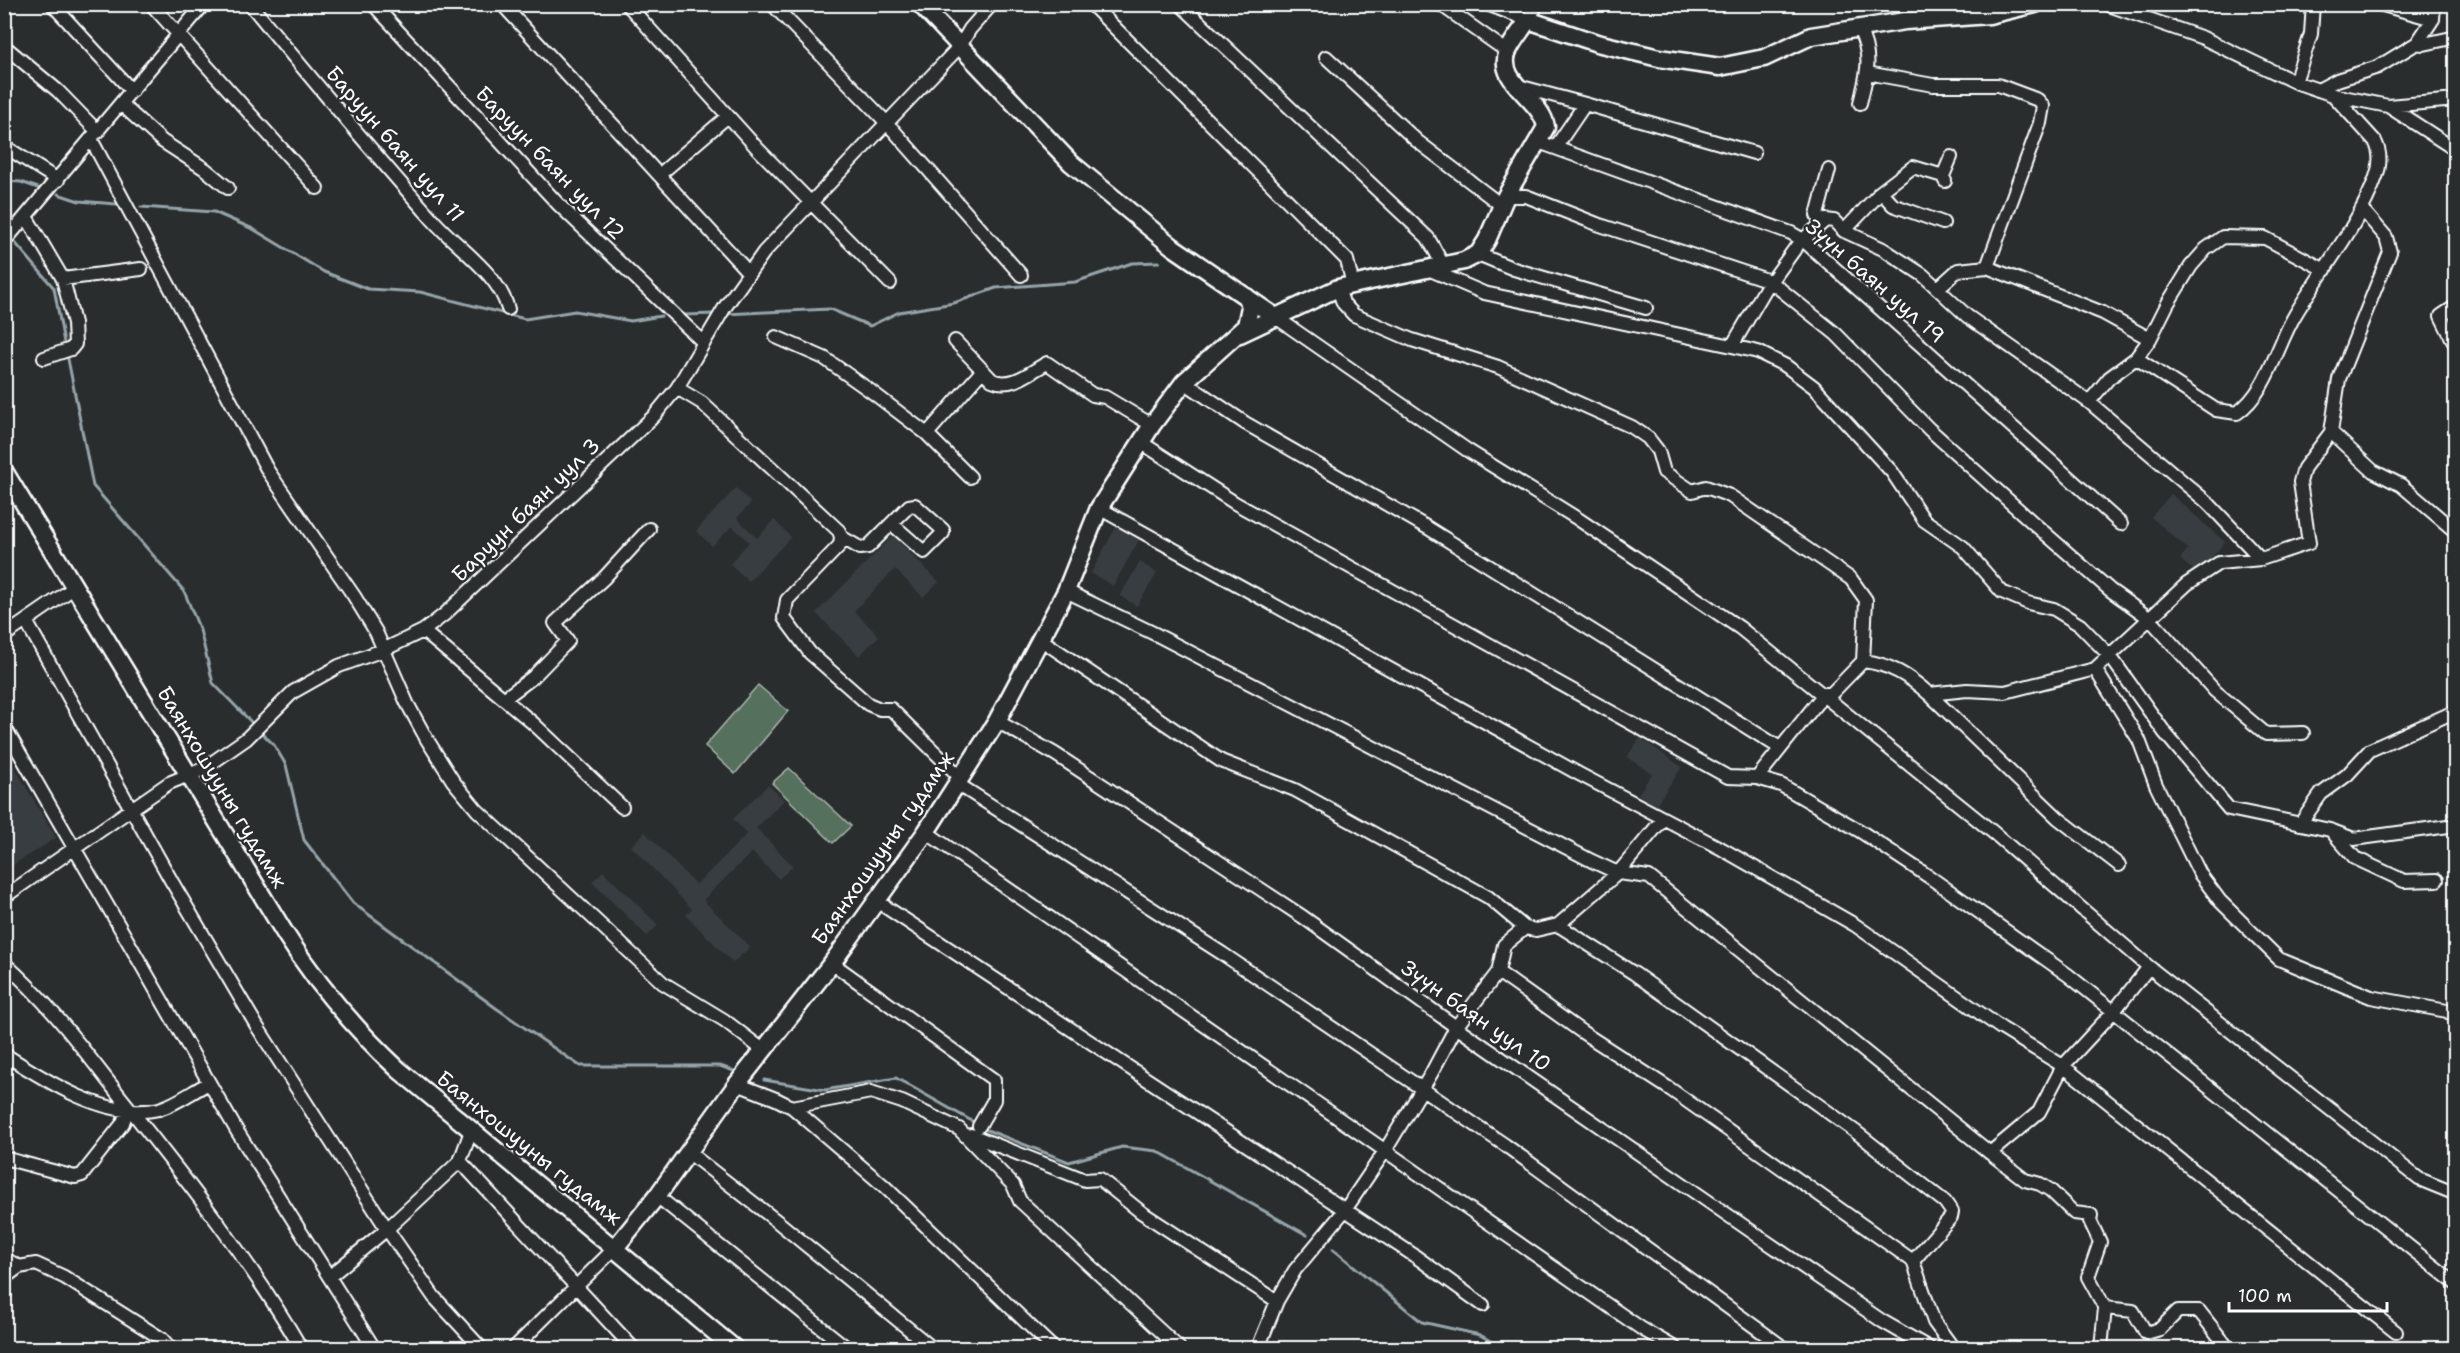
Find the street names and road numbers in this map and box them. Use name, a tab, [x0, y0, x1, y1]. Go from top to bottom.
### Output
street label: Баруун баян уул 11	[319, 60, 471, 228]
street label: Баруун баян уул 12	[469, 80, 631, 246]
street label: Зүүн баян уул 19	[1799, 213, 1951, 349]
street label: Баруун баян уул 3	[446, 432, 606, 588]
street label: Баянхошууны гудамж	[151, 681, 294, 893]
street label: Баянхошууны гудамж	[805, 745, 961, 951]
street label: Зүүн баян уул 10	[1396, 954, 1556, 1078]
street label: Баянхошууны гудамж	[430, 1064, 628, 1232]

